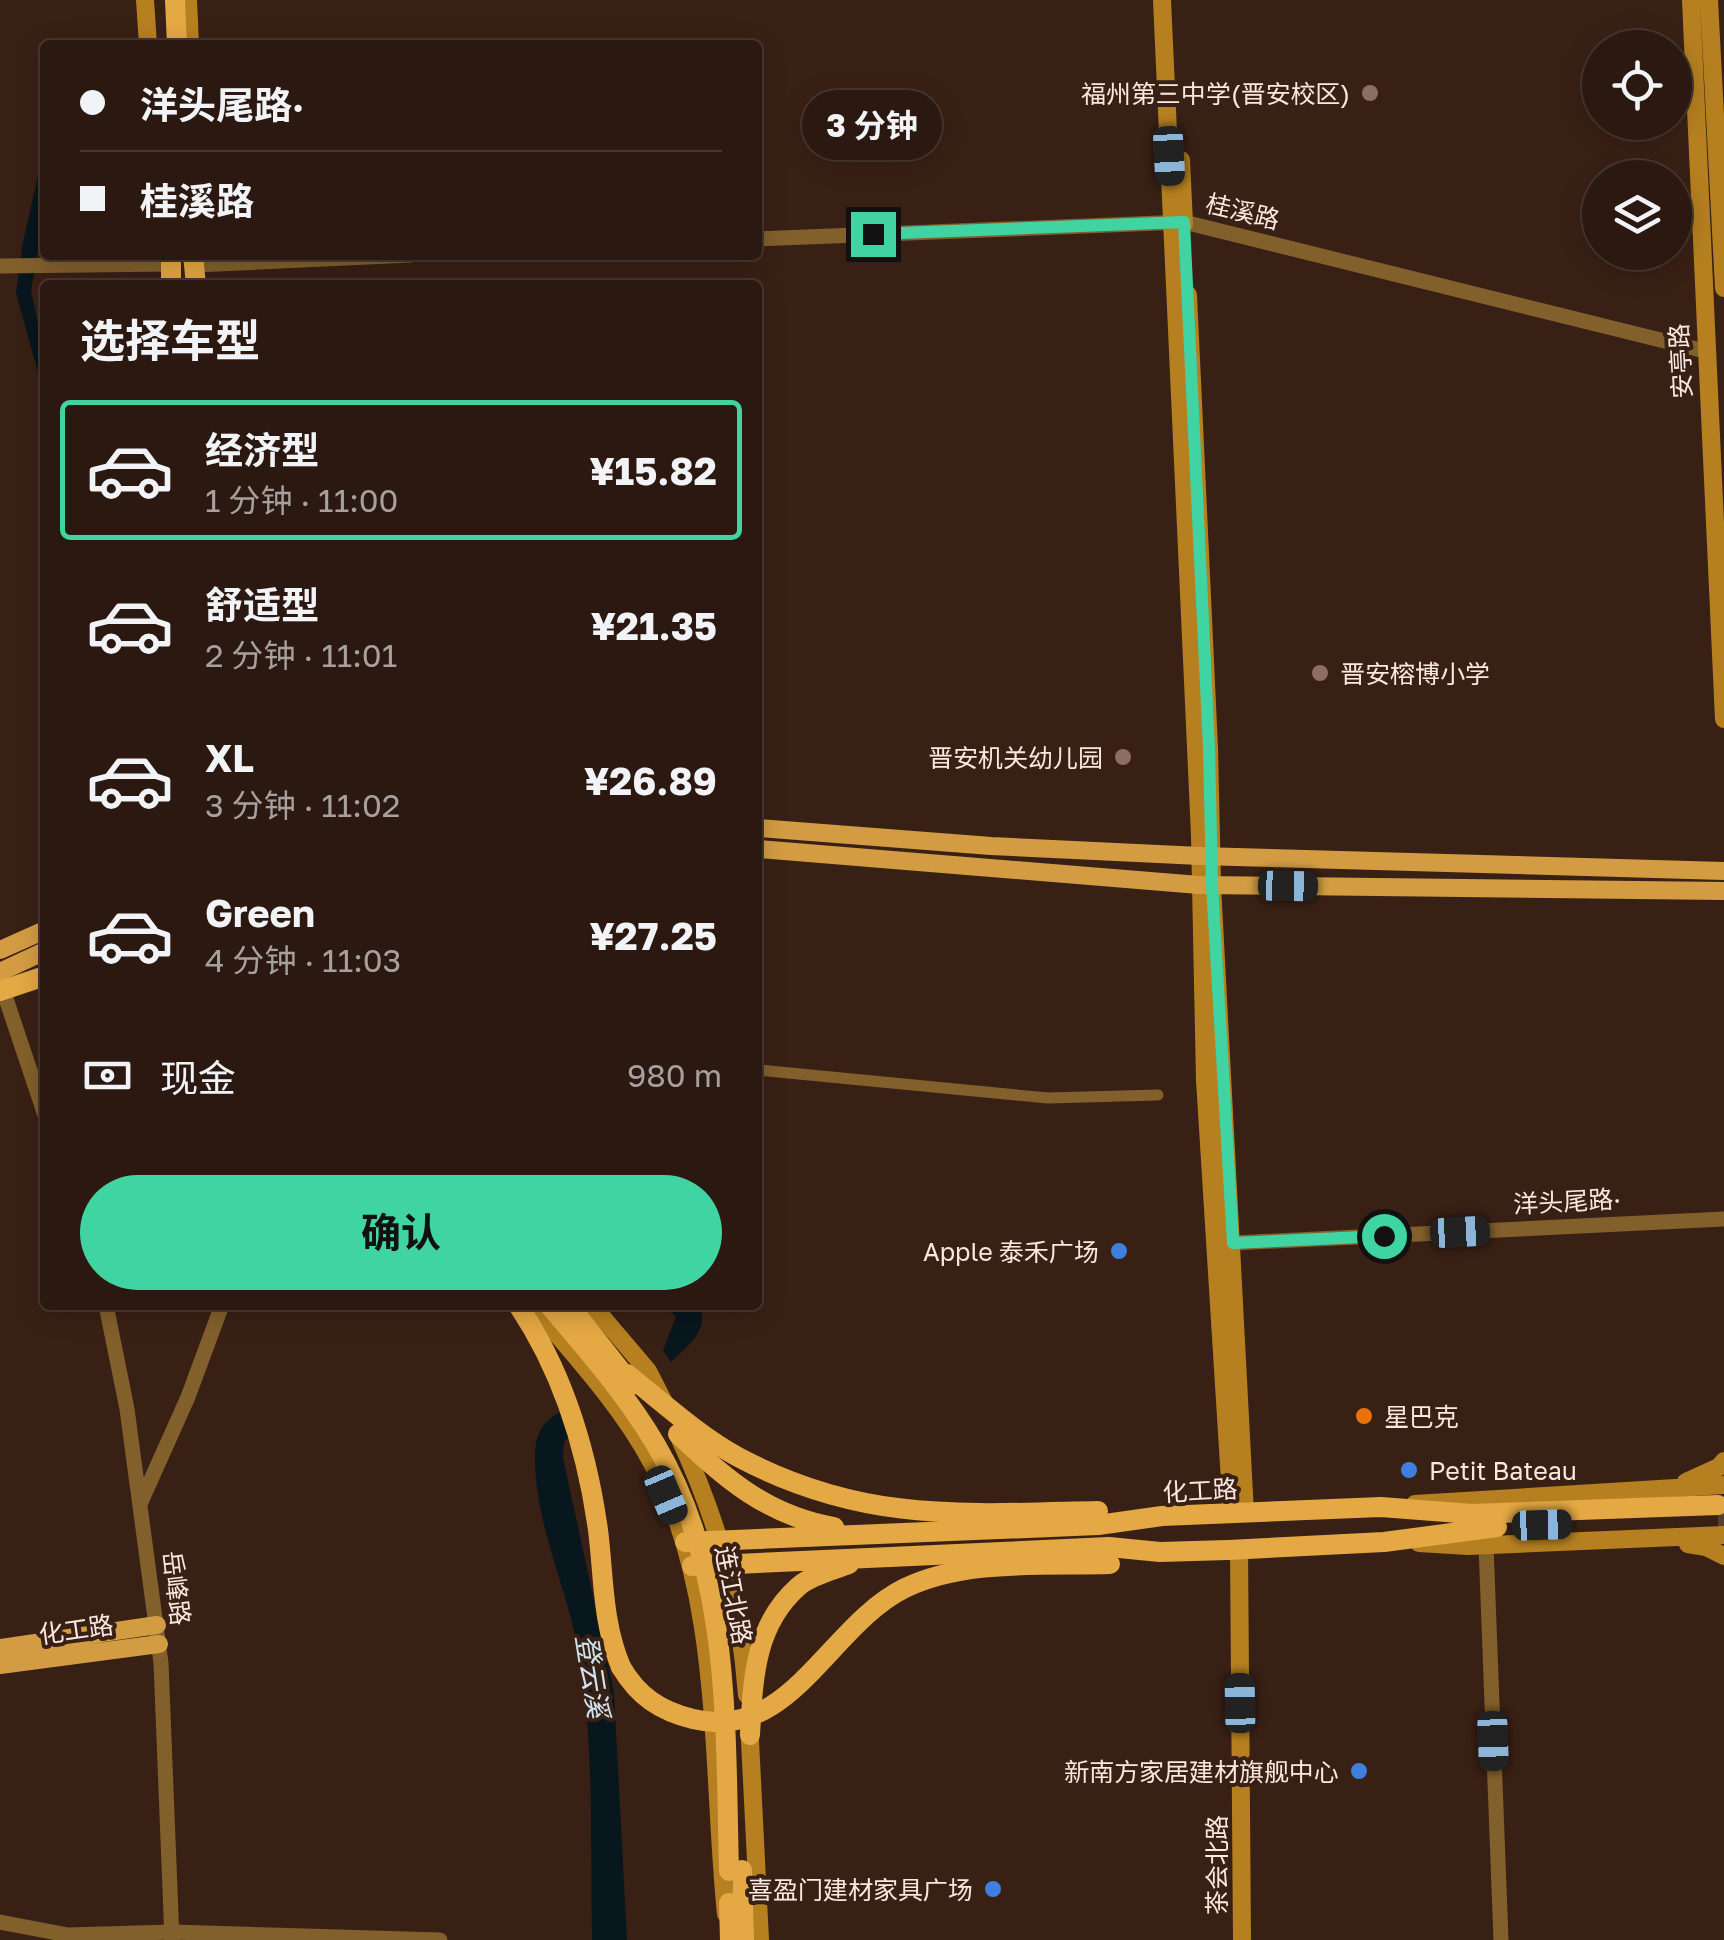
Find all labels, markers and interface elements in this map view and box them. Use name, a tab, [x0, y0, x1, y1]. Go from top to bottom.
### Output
map controls	[1582, 30, 1692, 270]
button: locate	[1582, 30, 1692, 140]
place label: 福州第三中学(晋安校区)	[1081, 78, 1350, 109]
text: 洋头尾路·	[140, 82, 304, 127]
marker: 福州第三中学(晋安校区)	[1359, 82, 1381, 104]
callout: 3 分钟	[803, 89, 943, 159]
text: 3 分钟	[826, 106, 918, 144]
car	[1152, 125, 1186, 187]
button: layers	[1582, 160, 1692, 270]
text: 桂溪路	[140, 178, 254, 223]
street label: 桂溪路	[1203, 187, 1283, 235]
route end	[851, 212, 896, 257]
text: 选择车型	[80, 313, 260, 367]
street label: 安亭路	[1663, 323, 1697, 399]
icon: car	[85, 425, 175, 515]
text: 经济型	[205, 427, 319, 472]
text: ¥15.82	[590, 448, 717, 493]
text: 1 分钟 · 11:00	[205, 481, 398, 519]
icon: car	[85, 580, 175, 670]
text: 舒适型	[205, 582, 319, 627]
text: ¥21.35	[591, 603, 717, 648]
text: 2 分钟 · 11:01	[205, 636, 397, 674]
place label: 晋安榕博小学	[1340, 658, 1490, 689]
marker: 晋安榕博小学	[1309, 662, 1331, 684]
icon: car	[85, 735, 175, 825]
text: XL	[205, 735, 254, 780]
place label: 晋安机关幼儿园	[928, 742, 1103, 773]
marker: 晋安机关幼儿园	[1112, 746, 1134, 768]
text: ¥26.89	[584, 758, 717, 803]
text: 3 分钟 · 11:02	[205, 786, 400, 824]
car	[1258, 870, 1318, 902]
icon: car	[85, 890, 175, 980]
text: Green	[205, 890, 315, 935]
text: ¥27.25	[590, 913, 717, 958]
text: 4 分钟 · 11:03	[205, 941, 401, 979]
icon: cash	[80, 1048, 135, 1103]
text: 现金	[160, 1055, 236, 1100]
text: 980 m	[627, 1056, 722, 1094]
button: 确认	[80, 1175, 722, 1290]
street label: 洋头尾路·	[1513, 1183, 1621, 1219]
route start	[1362, 1214, 1407, 1259]
car	[1429, 1215, 1491, 1249]
place label: Apple 泰禾广场	[923, 1236, 1099, 1267]
marker: Apple 泰禾广场	[1108, 1240, 1130, 1262]
place label: 星巴克	[1384, 1401, 1459, 1432]
marker: 星巴克	[1353, 1405, 1375, 1427]
place label: Petit Bateau	[1429, 1455, 1577, 1486]
marker: Petit Bateau	[1398, 1459, 1420, 1481]
car	[640, 1462, 692, 1528]
street label: 化工路	[1162, 1473, 1238, 1507]
car	[1511, 1509, 1573, 1541]
street label: 连江北路	[709, 1543, 759, 1647]
street label: 岳峰路	[157, 1549, 197, 1627]
street label: 化工路	[37, 1608, 115, 1650]
water label: 登云溪	[570, 1632, 616, 1723]
car	[1224, 1673, 1256, 1733]
car	[1477, 1710, 1509, 1772]
place label: 新南方家居建材旗舰中心	[1064, 1756, 1339, 1787]
marker: 新南方家居建材旗舰中心	[1348, 1760, 1370, 1782]
street label: 茶会北路	[1201, 1815, 1232, 1915]
place label: 喜盈门建材家具广场	[748, 1874, 973, 1905]
marker: 喜盈门建材家具广场	[982, 1878, 1004, 1900]

